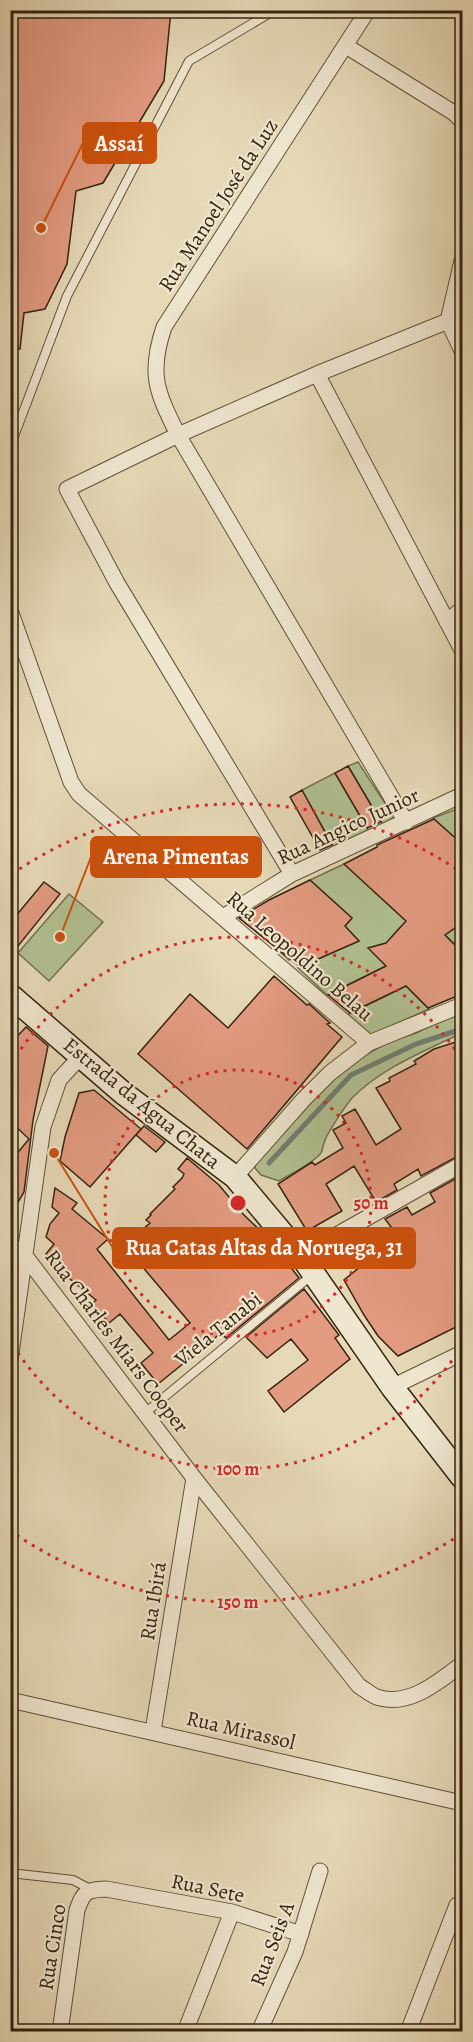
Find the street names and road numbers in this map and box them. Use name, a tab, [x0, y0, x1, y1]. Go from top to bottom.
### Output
street label: Rua Manoel José da Luz	[152, 113, 284, 297]
street label: Rua Angico Junior	[272, 781, 424, 871]
street label: Rua Leopoldino Belau	[221, 884, 380, 1028]
street label: Estrada da Água Chata	[57, 1031, 227, 1175]
street label: Rua Charles Miars Cooper	[39, 1244, 195, 1438]
street label: Viela Tanabi	[168, 1285, 267, 1373]
street label: Rua Ibirá	[133, 1559, 173, 1642]
street label: Rua Mirassol	[184, 1704, 298, 1756]
street label: Rua Sete	[169, 1867, 247, 1909]
street label: Rua Seis A	[243, 1897, 301, 1990]
street label: Rua Cinco	[31, 1902, 73, 1992]

